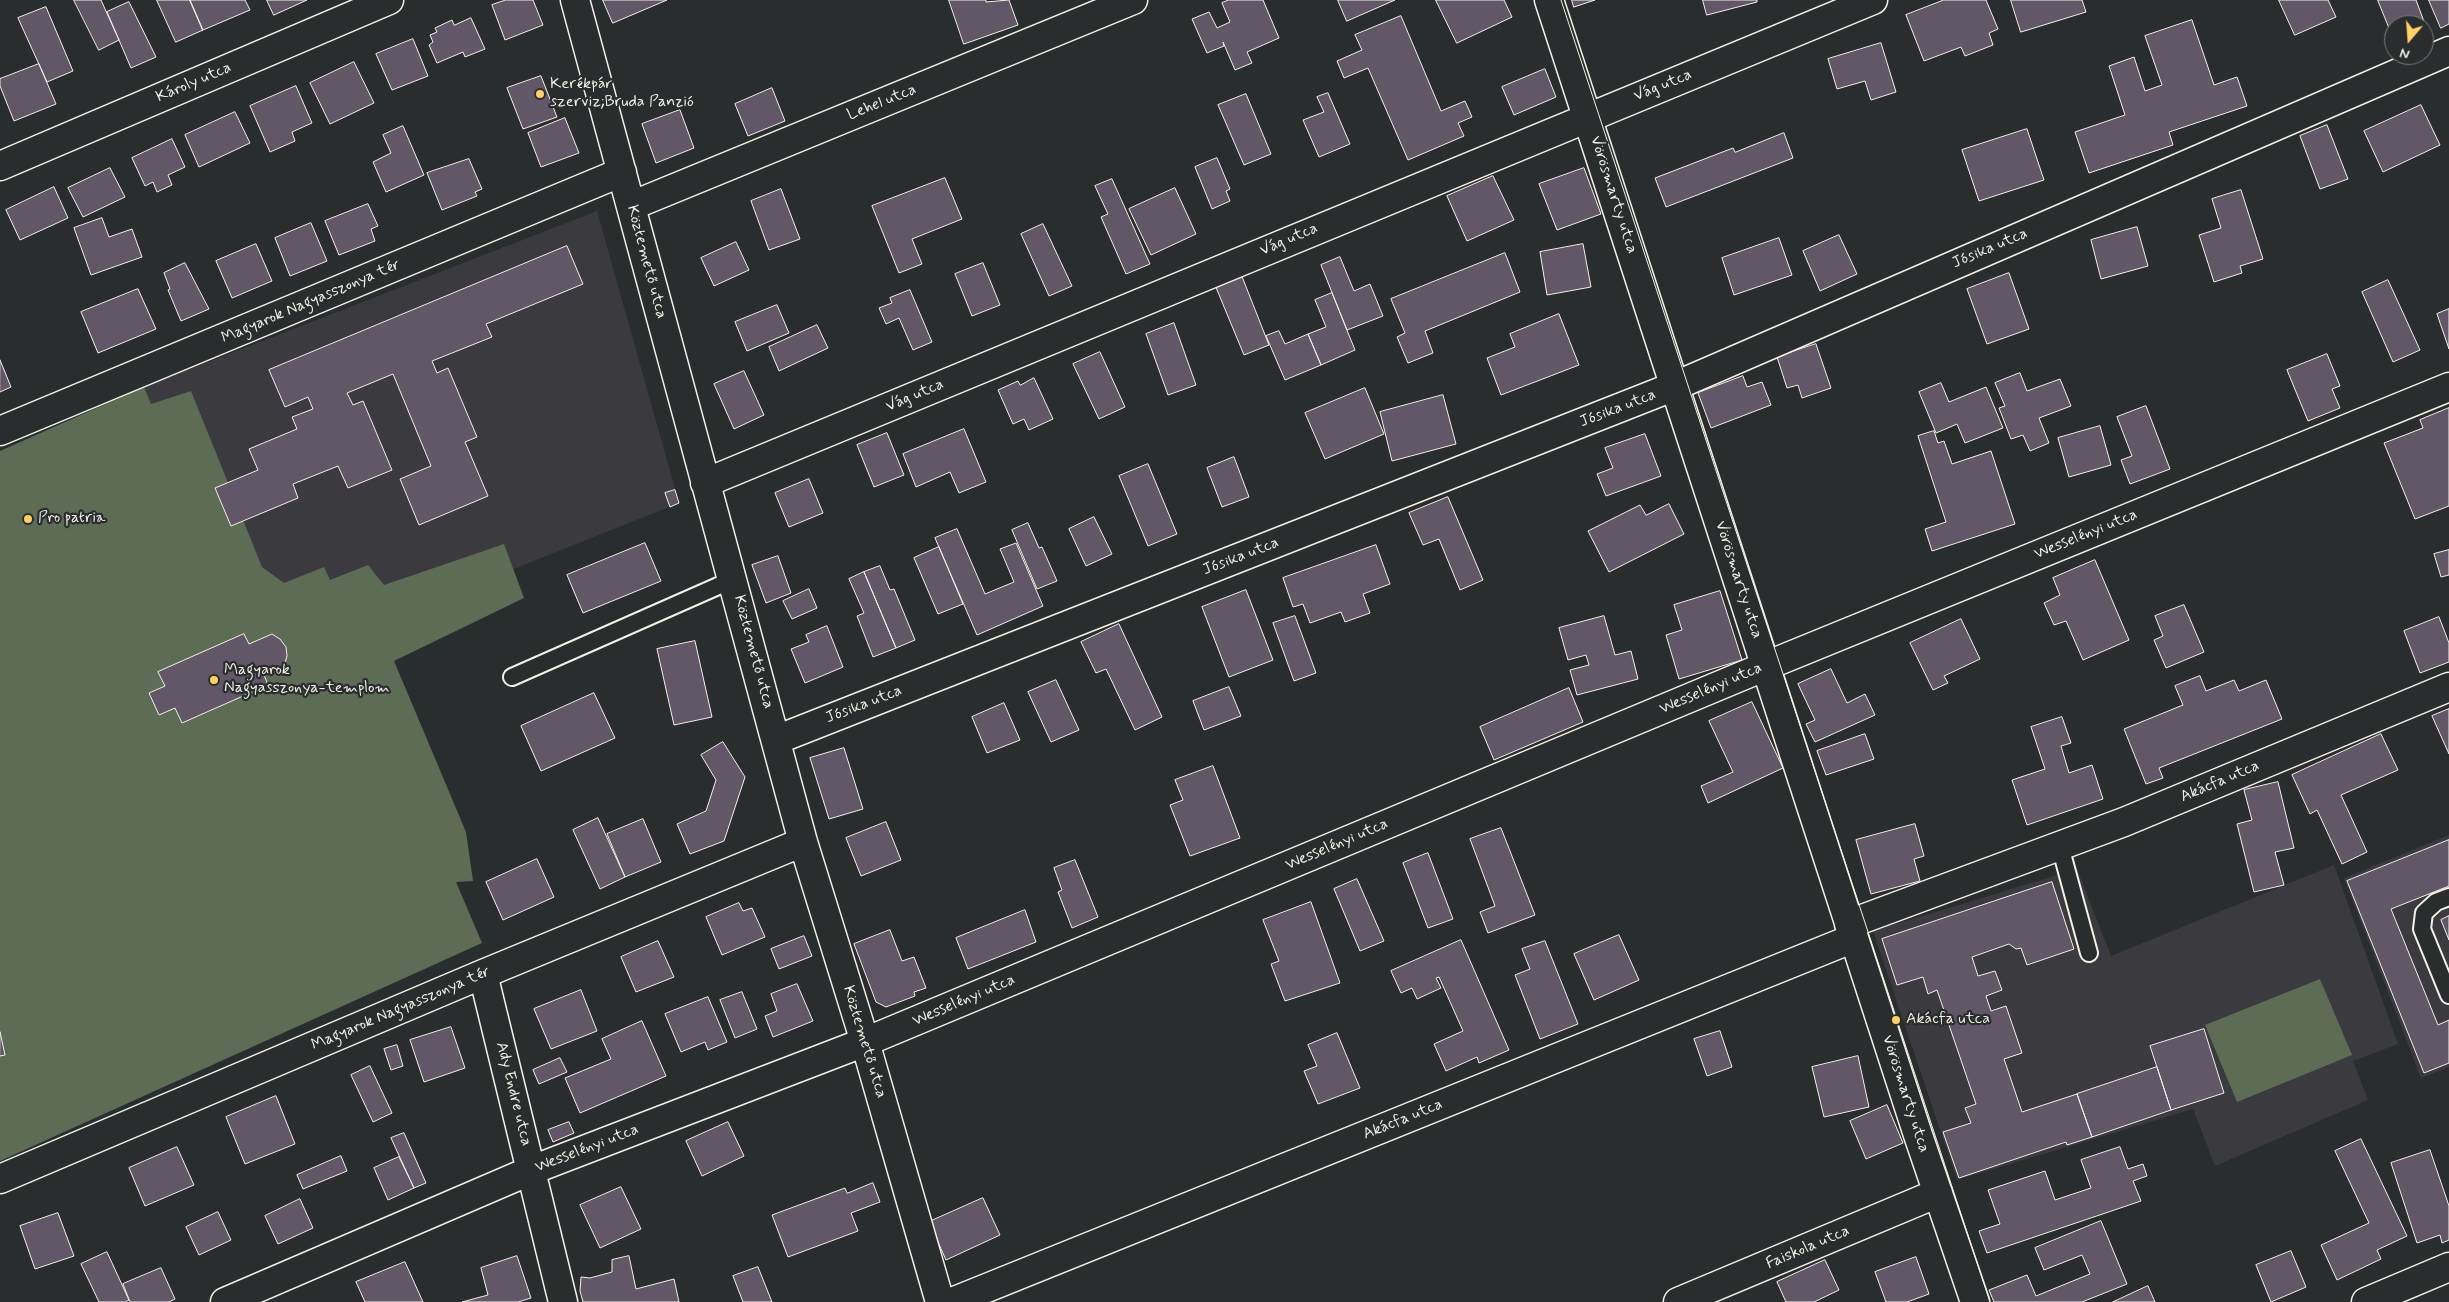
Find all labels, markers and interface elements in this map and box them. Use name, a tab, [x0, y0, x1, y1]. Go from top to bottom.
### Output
north arrow	[2384, 15, 2434, 65]
text: N	[2397, 43, 2412, 63]
street label: Károly utca	[154, 59, 234, 107]
street label: Vág utca	[1631, 66, 1695, 106]
place label: Kerékpár szerviz;Bruda Panzió	[550, 75, 694, 113]
street label: Lehel utca	[845, 81, 919, 125]
marker: Kerékpár szerviz;Bruda Panzió	[534, 88, 546, 100]
street label: Vörösmarty utca	[1585, 134, 1641, 256]
street label: Köztemető utca	[622, 203, 670, 321]
street label: Vág utca	[1257, 219, 1321, 261]
street label: Jósika utca	[1949, 224, 2031, 274]
street label: Magyarok Nagyasszonya tér	[219, 256, 403, 348]
street label: Vág utca	[883, 375, 947, 417]
street label: Jósika utca	[1577, 386, 1659, 432]
street label: Wesselényi utca	[2032, 506, 2140, 564]
place label: Pro patria	[38, 509, 105, 529]
marker: Pro patria	[22, 513, 34, 525]
street label: Vörösmarty utca	[1710, 519, 1766, 641]
street label: Jósika utca	[1200, 534, 1282, 580]
street label: Köztemető utca	[729, 593, 777, 711]
street label: Wesselényi utca	[1657, 659, 1765, 719]
place label: Magyarok Nagyasszonya-templom	[224, 661, 390, 699]
marker: Magyarok Nagyasszonya-templom	[208, 674, 220, 686]
street label: Jósika utca	[823, 682, 905, 728]
street label: Akácfa utca	[2178, 757, 2262, 807]
street label: Wesselényi utca	[1283, 815, 1391, 875]
street label: Magyarok Nagyasszonya tér	[309, 963, 493, 1055]
street label: Wesselényi utca	[910, 971, 1018, 1031]
street label: Köztemető utca	[838, 983, 890, 1101]
place label: Akácfa utca	[1906, 1010, 1990, 1030]
marker: Akácfa utca	[1890, 1014, 1902, 1026]
street label: Vörösmarty utca	[1877, 1033, 1933, 1155]
street label: Ady Endre utca	[491, 1040, 535, 1148]
street label: Akácfa utca	[1360, 1095, 1446, 1145]
street label: Wesselényi utca	[532, 1120, 642, 1178]
street label: Faiskola utca	[1763, 1222, 1853, 1274]

